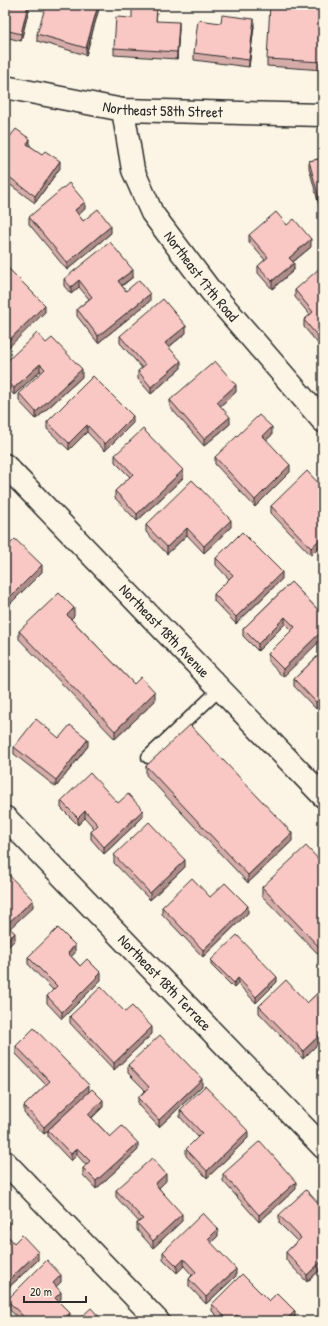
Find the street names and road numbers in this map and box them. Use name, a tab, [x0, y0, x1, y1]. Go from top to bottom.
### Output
street label: Northeast 58th Street	[101, 95, 224, 123]
street label: Northeast 17th Road	[159, 226, 244, 326]
street label: Northeast 18th Avenue	[115, 579, 215, 682]
street label: Northeast 18th Terrace	[113, 929, 217, 1035]

